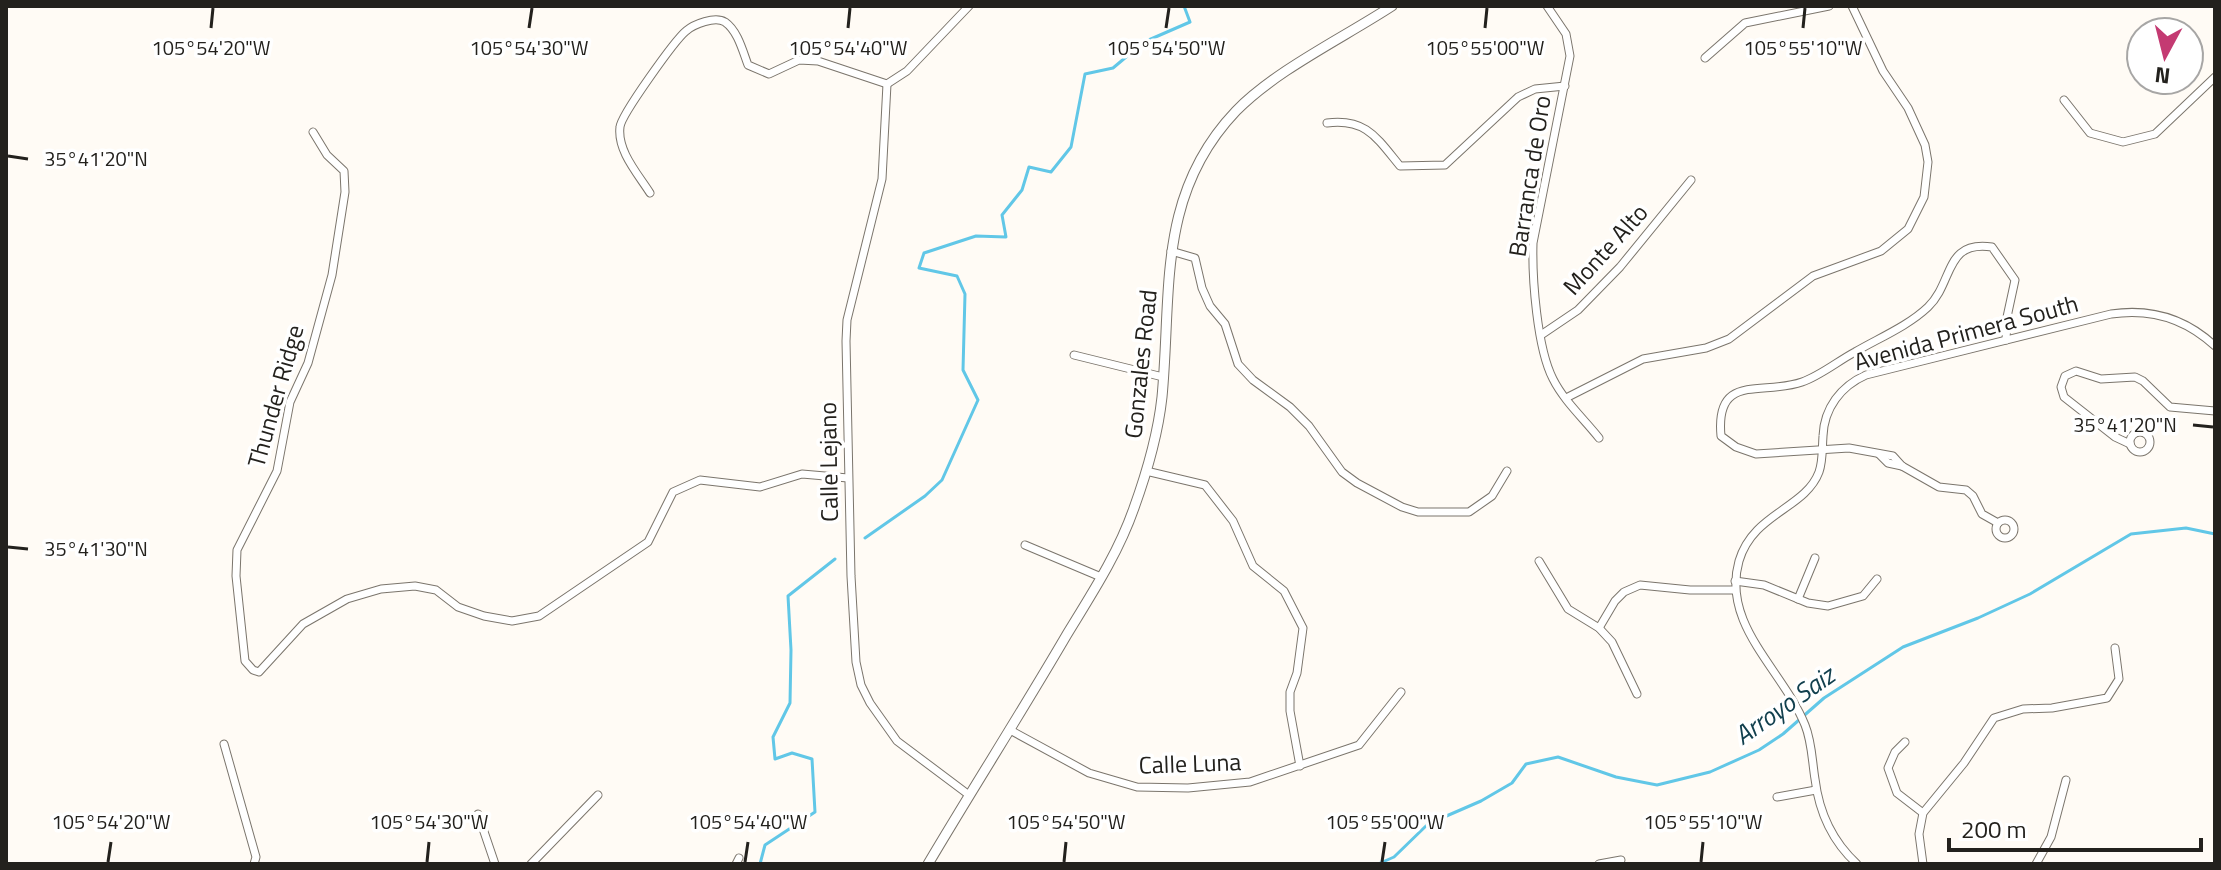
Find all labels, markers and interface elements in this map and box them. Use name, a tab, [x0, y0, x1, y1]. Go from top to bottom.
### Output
north arrow	[2125, 16, 2205, 96]
text: 105°54'20"W	[152, 32, 271, 63]
text: 105°54'30"W	[470, 32, 589, 63]
text: 105°54'40"W	[789, 32, 908, 63]
text: 105°54'50"W	[1107, 32, 1226, 63]
text: 105°55'00"W	[1426, 32, 1545, 63]
text: 105°55'10"W	[1744, 32, 1863, 63]
text: N	[2153, 58, 2172, 94]
street label: Barranca de Oro	[1498, 93, 1560, 259]
text: 35°41'20"N	[44, 143, 148, 174]
street label: Monte Alto	[1554, 195, 1656, 303]
street label: Avenida Primera South	[1850, 285, 2082, 379]
street label: Gonzales Road	[1114, 288, 1166, 440]
street label: Thunder Ridge	[237, 321, 313, 471]
street label: Calle Lejano	[809, 402, 847, 522]
text: 35°41'20"N	[2073, 409, 2177, 440]
text: 35°41'30"N	[44, 533, 148, 564]
water label: Arroyo Saiz	[1726, 655, 1844, 754]
street label: Calle Luna	[1138, 743, 1242, 783]
scale bar	[1949, 802, 2201, 852]
text: 105°54'20"W	[52, 806, 171, 837]
text: 105°54'30"W	[370, 806, 489, 837]
text: 105°54'40"W	[689, 806, 808, 837]
text: 105°54'50"W	[1007, 806, 1126, 837]
text: 105°55'00"W	[1326, 806, 1445, 837]
text: 105°55'10"W	[1644, 806, 1763, 837]
text: 200 m	[1961, 811, 2027, 847]

